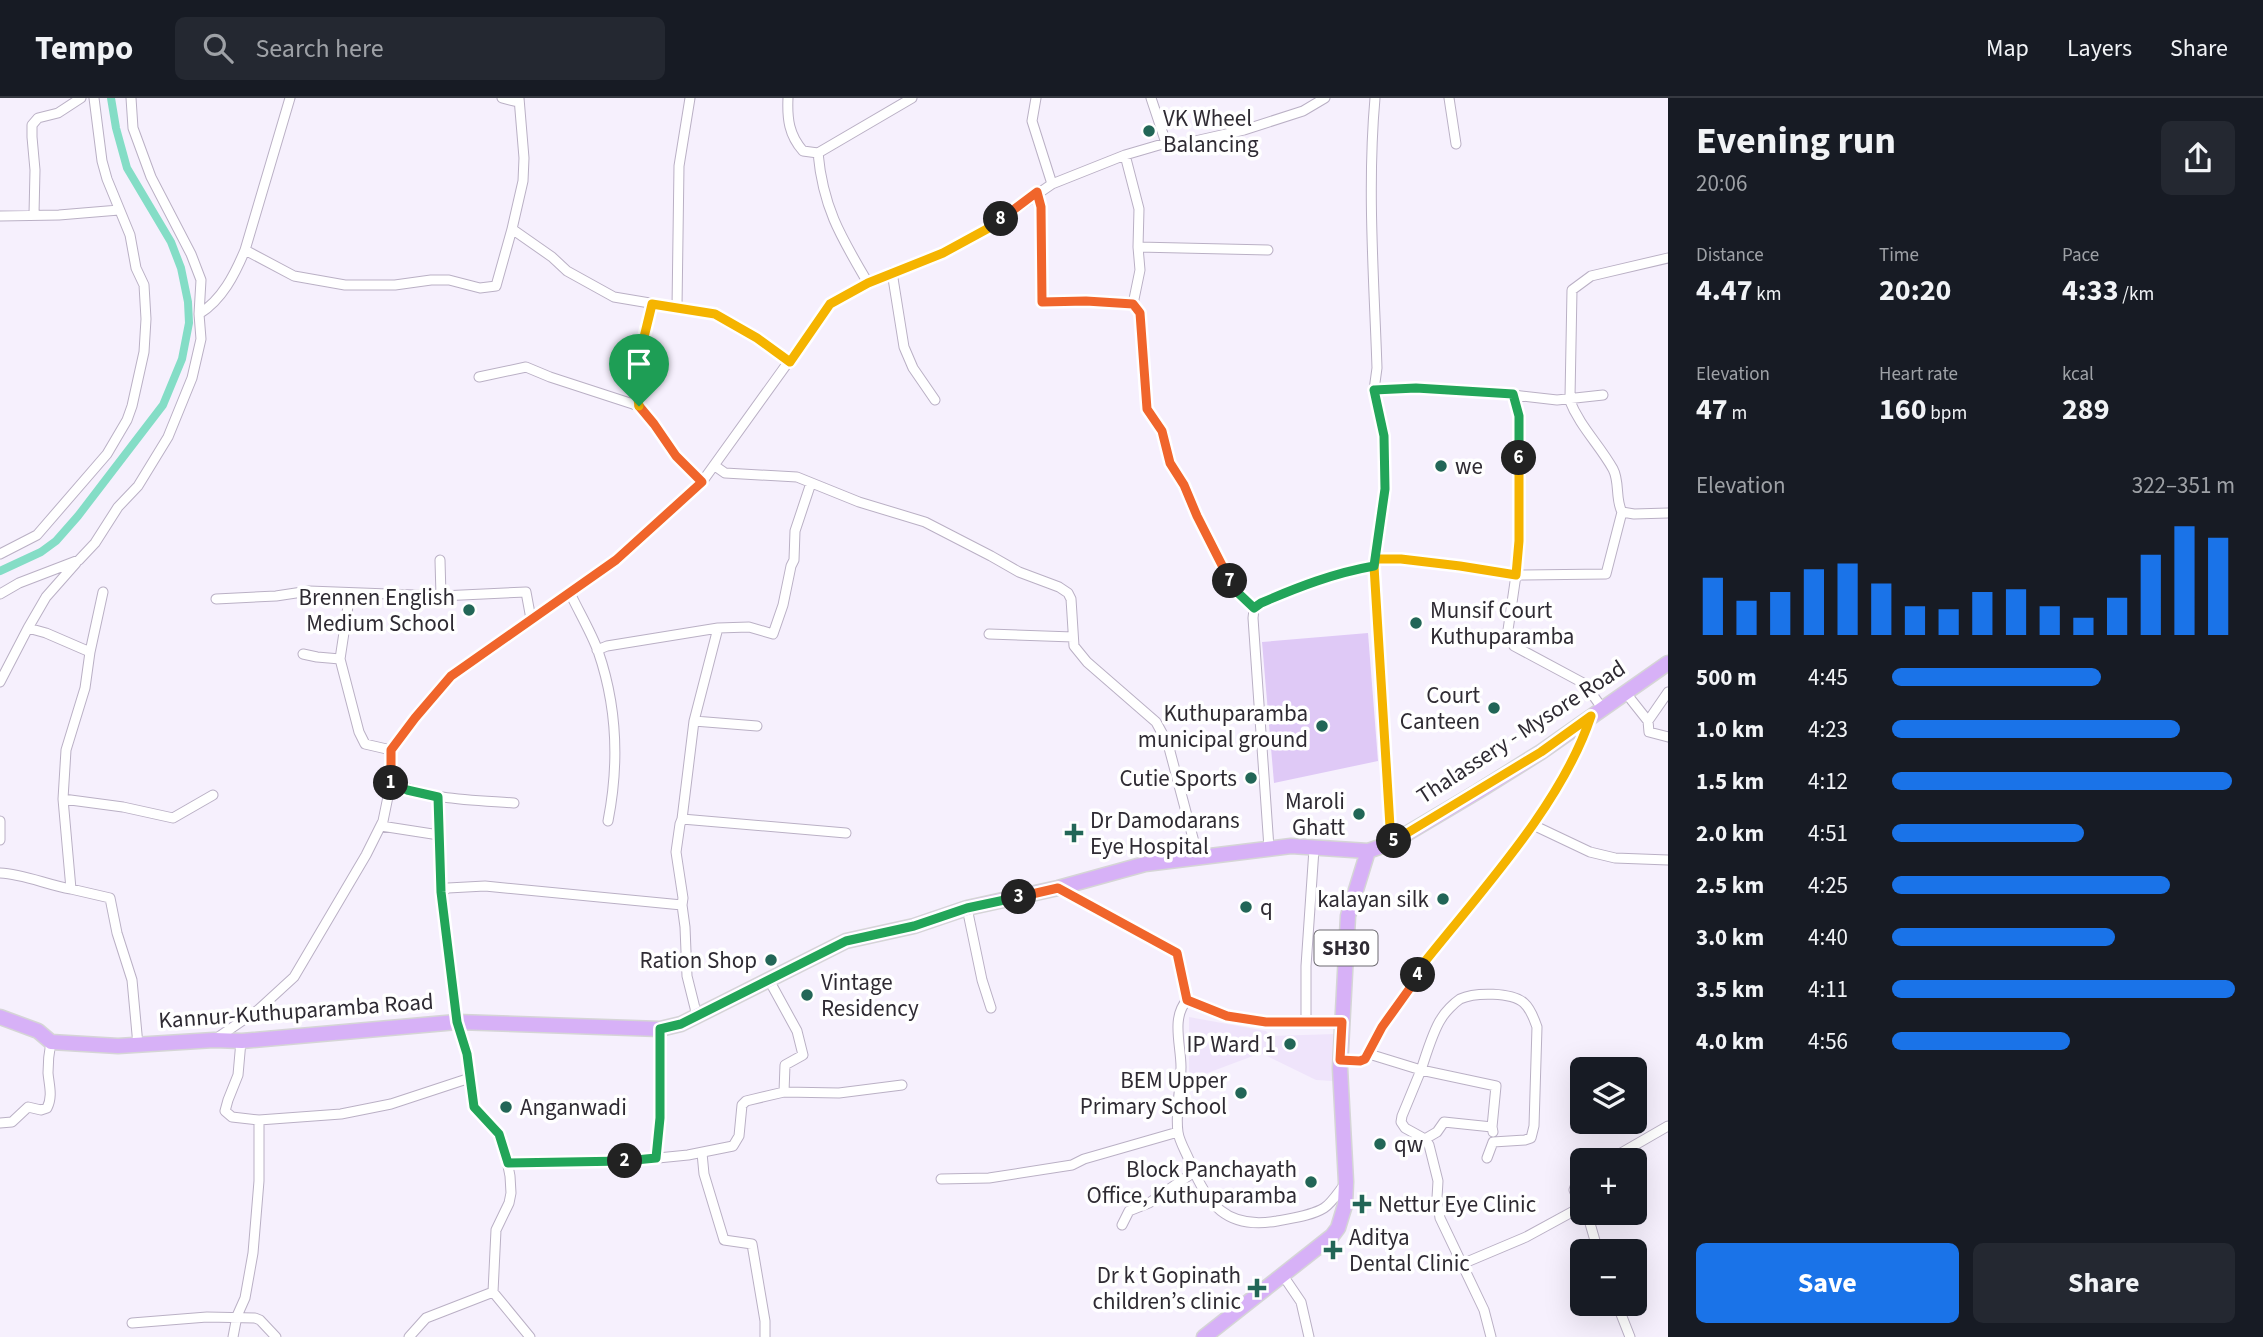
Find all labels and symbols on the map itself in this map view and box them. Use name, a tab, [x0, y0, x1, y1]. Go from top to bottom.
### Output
place label: VK Wheel Balancing	[1163, 102, 1259, 161]
marker: VK Wheel Balancing	[1141, 123, 1157, 139]
pin: 8	[984, 202, 1018, 236]
pin	[609, 334, 669, 406]
pin: 6	[1502, 440, 1536, 476]
place label: we	[1455, 450, 1483, 483]
marker: we	[1433, 458, 1449, 474]
pin: 7	[1212, 564, 1248, 598]
place label: Brennen English Medium School	[299, 581, 455, 640]
place label: Munsif Court Kuthuparamba	[1430, 594, 1574, 653]
marker: Brennen English Medium School	[461, 602, 477, 618]
marker: Munsif Court Kuthuparamba	[1408, 615, 1424, 631]
street label: Thalassery - Mysore Road	[1410, 652, 1632, 812]
place label: Court Canteen	[1400, 679, 1480, 738]
place label: Kuthuparamba municipal ground	[1138, 697, 1308, 756]
marker: Court Canteen	[1486, 700, 1502, 716]
marker: Kuthuparamba municipal ground	[1314, 718, 1330, 734]
place label: Cutie Sports	[1119, 762, 1237, 795]
pin: 1	[374, 766, 408, 800]
marker: Cutie Sports	[1243, 770, 1259, 786]
place label: Maroli Ghatt	[1285, 785, 1345, 844]
place label: Dr Damodarans Eye Hospital	[1090, 804, 1240, 863]
marker: Maroli Ghatt	[1351, 806, 1367, 822]
marker: Dr Damodarans Eye Hospital	[1064, 823, 1084, 843]
pin: 5	[1376, 824, 1412, 858]
pin: 3	[1002, 880, 1036, 914]
place label: kalayan silk	[1317, 883, 1430, 916]
place label: q	[1260, 891, 1273, 924]
marker: kalayan silk	[1435, 891, 1451, 907]
marker: q	[1238, 899, 1254, 915]
road number: SH30	[1314, 930, 1378, 966]
place label: Ration Shop	[640, 944, 757, 977]
marker: Ration Shop	[763, 952, 779, 968]
pin: 4	[1400, 958, 1436, 992]
place label: Vintage Residency	[821, 966, 919, 1025]
street label: Kannur-Kuthuparamba Road	[157, 985, 435, 1037]
marker: Vintage Residency	[799, 987, 815, 1003]
place label: IP Ward 1	[1186, 1028, 1276, 1061]
marker: IP Ward 1	[1282, 1036, 1298, 1052]
place label: BEM Upper Primary School	[1080, 1064, 1228, 1123]
marker: BEM Upper Primary School	[1233, 1085, 1249, 1101]
place label: Anganwadi	[520, 1091, 627, 1124]
marker: Anganwadi	[498, 1099, 514, 1115]
place label: qw	[1394, 1128, 1423, 1161]
marker: qw	[1372, 1136, 1388, 1152]
pin: 2	[608, 1144, 642, 1178]
place label: Block Panchayath Office, Kuthuparamba	[1087, 1153, 1297, 1212]
marker: Block Panchayath Office, Kuthuparamba	[1303, 1174, 1319, 1190]
place label: Nettur Eye Clinic	[1378, 1188, 1536, 1221]
marker: Nettur Eye Clinic	[1352, 1194, 1372, 1214]
place label: Aditya Dental Clinic	[1349, 1221, 1470, 1280]
marker: Aditya Dental Clinic	[1323, 1240, 1343, 1260]
place label: Dr k t Gopinath children’s clinic	[1092, 1259, 1241, 1318]
marker: Dr k t Gopinath children’s clinic	[1247, 1278, 1267, 1298]

